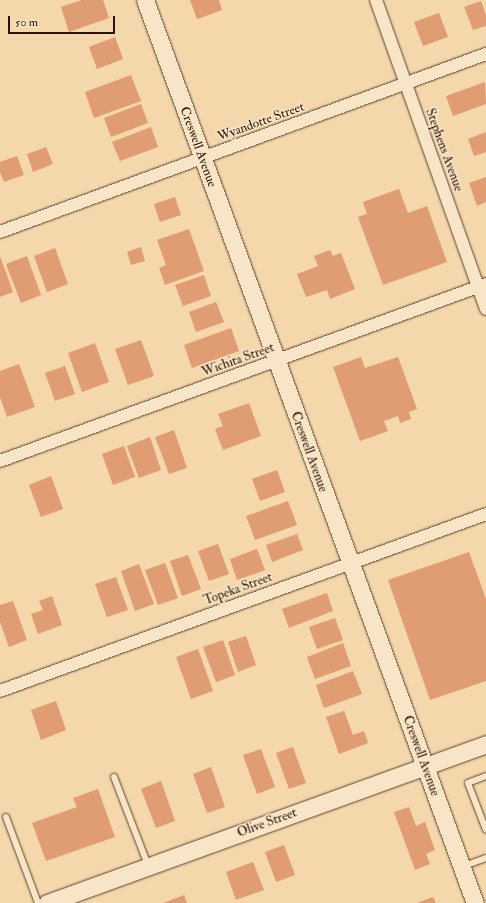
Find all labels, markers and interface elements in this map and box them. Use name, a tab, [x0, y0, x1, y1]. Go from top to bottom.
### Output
scale bar	[10, 8, 117, 34]
text: 50 m	[15, 15, 38, 30]
street label: Wyandotte Street	[216, 99, 306, 145]
street label: Creswell Avenue	[176, 105, 220, 189]
street label: Stephens Avenue	[422, 106, 466, 194]
street label: Wichita Street	[200, 340, 276, 380]
street label: Creswell Avenue	[287, 410, 331, 494]
street label: Topeka Street	[202, 569, 274, 609]
street label: Creswell Avenue	[399, 714, 443, 798]
street label: Olive Street	[235, 805, 299, 841]

